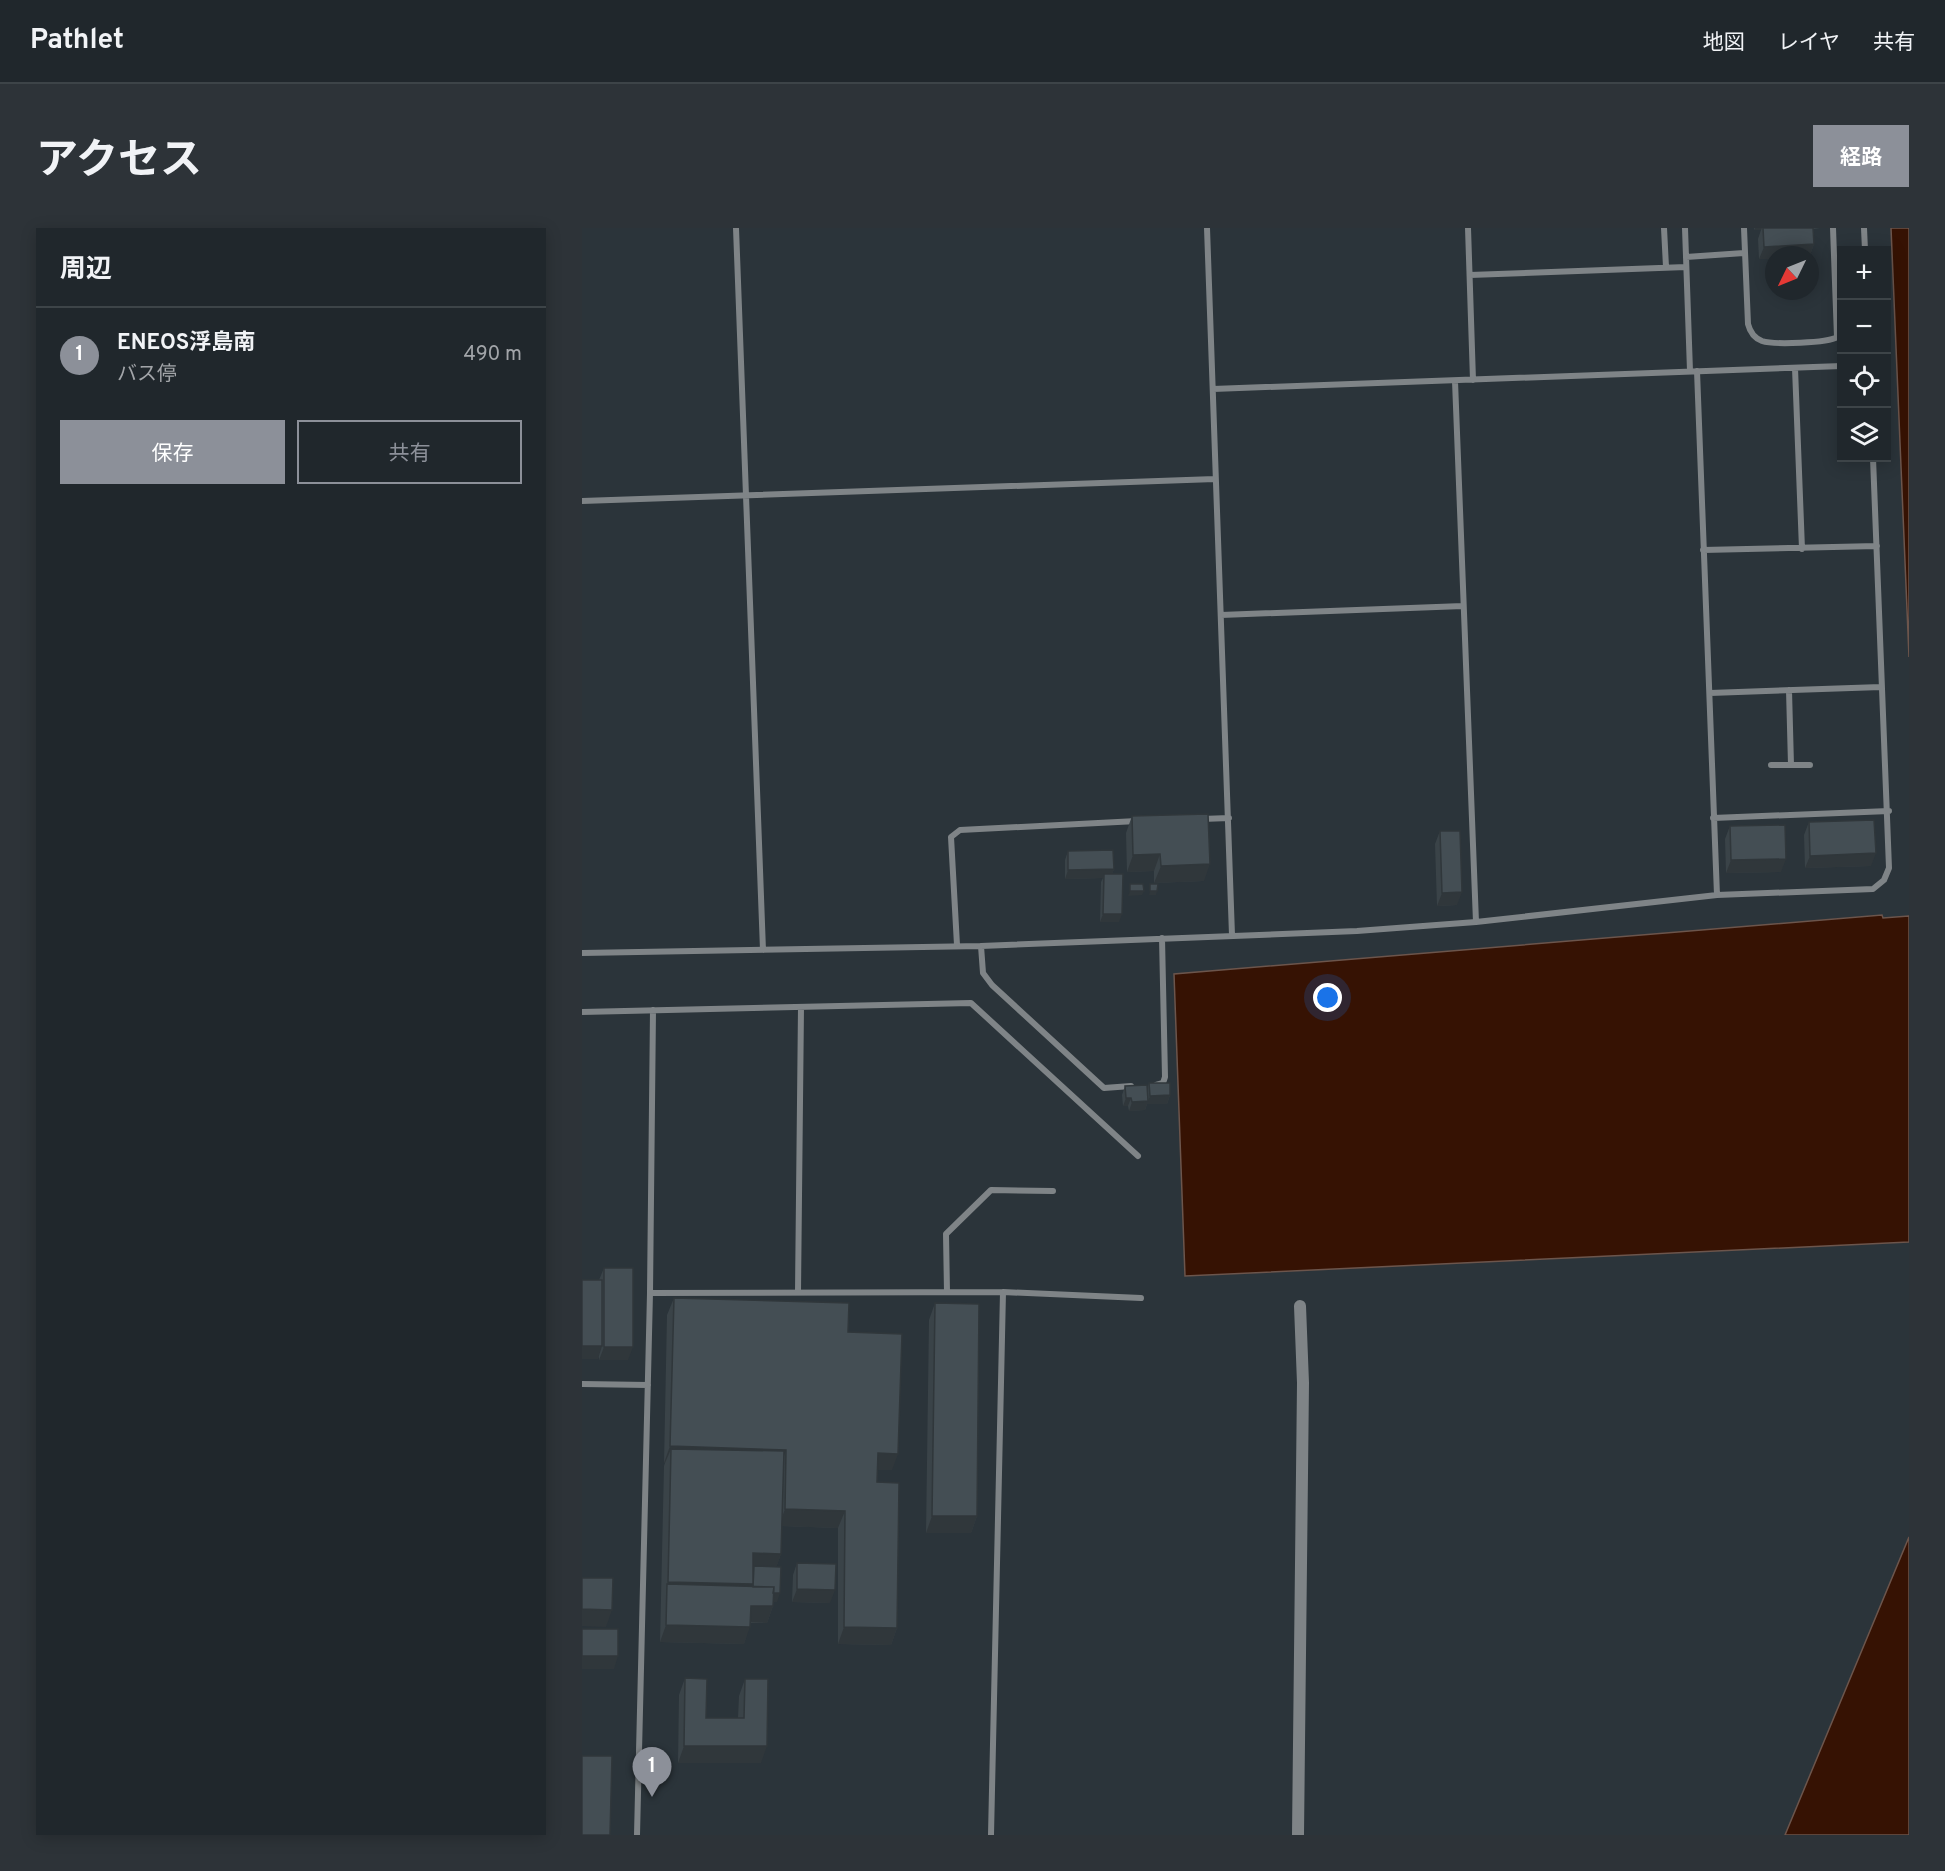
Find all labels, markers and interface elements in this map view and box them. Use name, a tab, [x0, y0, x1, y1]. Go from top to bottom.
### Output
text: Pathlet	[30, 23, 124, 59]
text: 地図	[1703, 30, 1745, 57]
text: レイヤ	[1778, 30, 1840, 57]
text: 共有	[1873, 30, 1915, 57]
button: 経路	[1813, 125, 1909, 187]
text: アクセス	[36, 136, 202, 189]
north arrow	[1765, 246, 1819, 300]
map controls	[1837, 246, 1891, 462]
button: +	[1837, 246, 1891, 300]
text: 周辺	[60, 254, 112, 287]
button: −	[1837, 300, 1891, 354]
text: ENEOS浮島南	[117, 330, 255, 357]
text: 1	[76, 342, 84, 368]
text: 490 m	[464, 342, 522, 368]
button: locate	[1837, 354, 1891, 408]
text: バス停	[117, 362, 177, 388]
button: layers	[1837, 408, 1891, 462]
button: 保存	[60, 420, 285, 484]
button: 共有	[297, 420, 522, 484]
your location	[1313, 983, 1342, 1012]
pin: 1	[632, 1748, 672, 1797]

